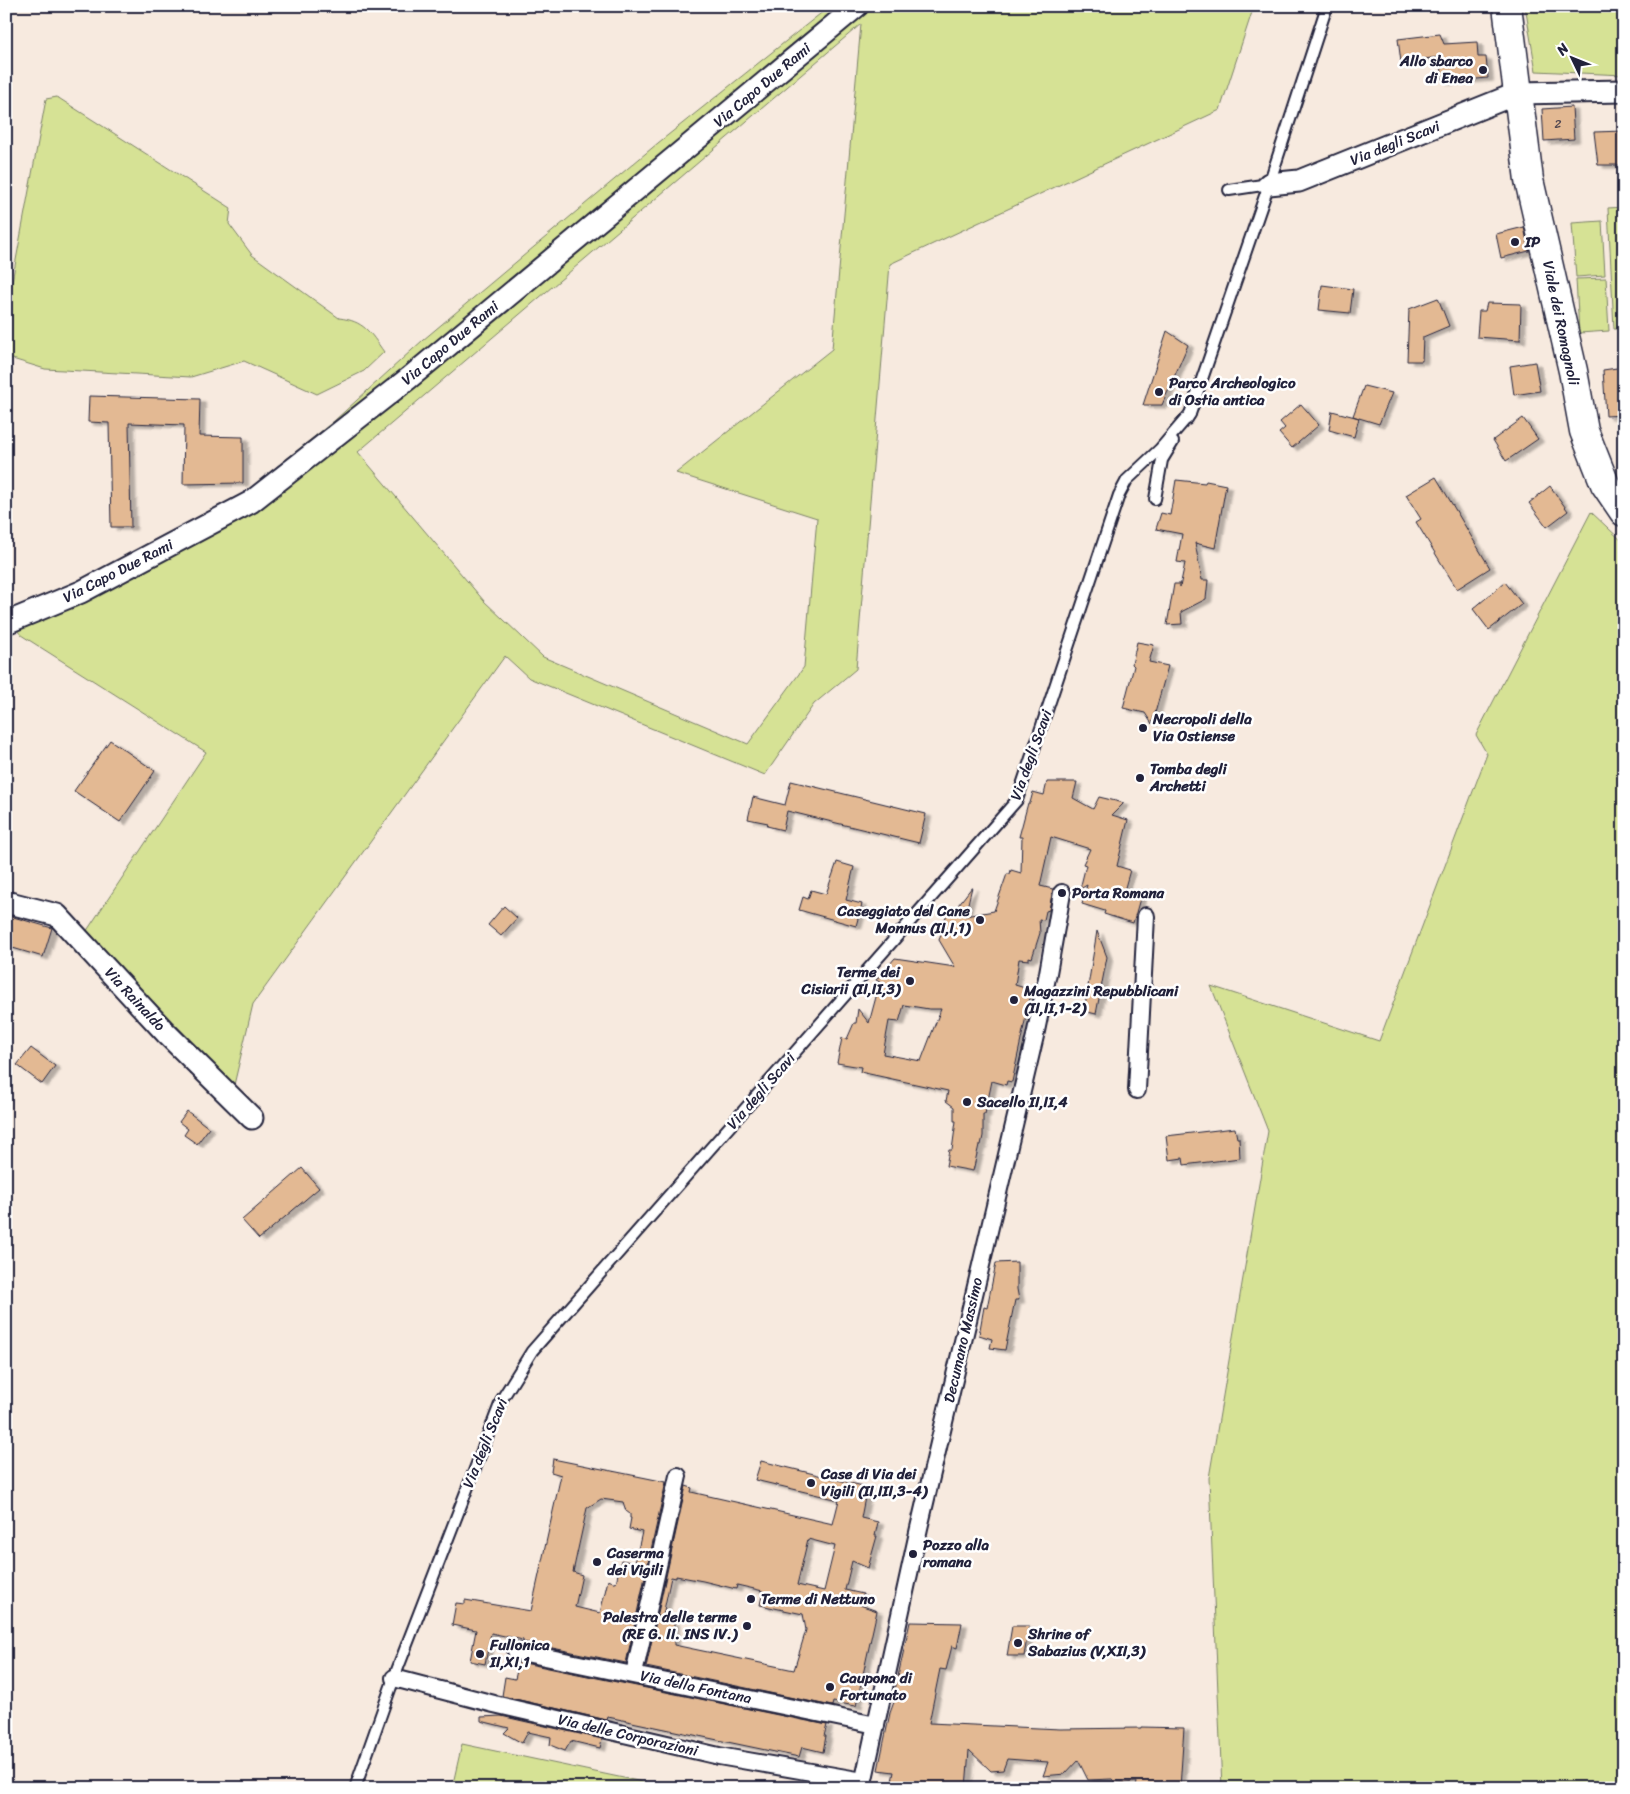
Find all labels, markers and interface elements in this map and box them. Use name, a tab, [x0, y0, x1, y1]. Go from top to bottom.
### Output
north arrow	[1548, 32, 1598, 82]
street label: Via Capo Due Rami	[707, 36, 817, 134]
text: N	[1550, 37, 1576, 62]
place label: Allo sbarco di Enea	[1399, 48, 1474, 91]
marker: Allo sbarco di Enea	[1477, 64, 1489, 76]
street label: Via degli Scavi	[1346, 113, 1445, 173]
house number: 2	[1555, 113, 1562, 135]
place label: IP	[1524, 229, 1541, 255]
marker: IP	[1509, 236, 1521, 248]
street label: Viale dei Romagnoli	[1535, 258, 1587, 389]
street label: Via Capo Due Rami	[395, 294, 505, 392]
place label: Parco Archeologico di Ostia antica	[1169, 370, 1296, 413]
marker: Parco Archeologico di Ostia antica	[1153, 386, 1165, 398]
street label: Via Capo Due Rami	[58, 532, 179, 610]
street label: Via degli Scavi	[1003, 705, 1060, 804]
place label: Necropoli della Via Ostiense	[1152, 706, 1252, 749]
marker: Necropoli della Via Ostiense	[1137, 722, 1149, 734]
place label: Tomba degli Archetti	[1149, 756, 1228, 799]
marker: Tomba degli Archetti	[1134, 772, 1146, 784]
place label: Porta Romana	[1072, 880, 1165, 906]
marker: Porta Romana	[1056, 887, 1068, 899]
place label: Caseggiato del Cane Monnus (II,I,1)	[837, 898, 972, 941]
marker: Caseggiato del Cane Monnus (II,I,1)	[974, 914, 986, 926]
place label: Terme dei Cisiarii (II,II,3)	[801, 959, 902, 1002]
street label: Via Rainaldo	[98, 961, 172, 1038]
marker: Terme dei Cisiarii (II,II,3)	[904, 975, 916, 987]
place label: Magazzini Repubblicani (II,II,1-2)	[1023, 978, 1179, 1021]
marker: Magazzini Repubblicani (II,II,1-2)	[1008, 994, 1020, 1006]
street label: Via degli Scavi	[720, 1046, 803, 1135]
place label: Sacello II,II,4	[976, 1089, 1068, 1115]
marker: Sacello II,II,4	[961, 1096, 973, 1108]
street label: Decumano Massimo	[936, 1274, 990, 1405]
street label: Via degli Scavi	[455, 1393, 515, 1492]
place label: Case di Via dei Vigili (II,III,3-4)	[820, 1461, 929, 1504]
marker: Case di Via dei Vigili (II,III,3-4)	[805, 1477, 817, 1489]
place label: Pozzo alla romana	[922, 1532, 990, 1575]
place label: Caserma dei Vigili	[606, 1540, 664, 1583]
marker: Pozzo alla romana	[907, 1548, 919, 1560]
marker: Caserma dei Vigili	[591, 1556, 603, 1568]
place label: Terme di Nettuno	[761, 1586, 876, 1612]
marker: Terme di Nettuno	[745, 1593, 757, 1605]
place label: Palestra delle terme (RE G. II. INS IV.)	[603, 1604, 739, 1647]
marker: Palestra delle terme (RE G. II. INS IV.)	[741, 1620, 753, 1632]
place label: Shrine of Sabazius (V,XII,3)	[1027, 1621, 1147, 1664]
place label: Fullonica II,XI,1	[489, 1632, 550, 1675]
marker: Shrine of Sabazius (V,XII,3)	[1012, 1637, 1024, 1649]
marker: Fullonica II,XI,1	[474, 1648, 486, 1660]
street label: Via della Fontana	[638, 1663, 755, 1712]
place label: Caupona di Fortunato	[839, 1665, 913, 1708]
marker: Caupona di Fortunato	[824, 1681, 836, 1693]
street label: Via delle Corporazioni	[555, 1706, 701, 1764]

